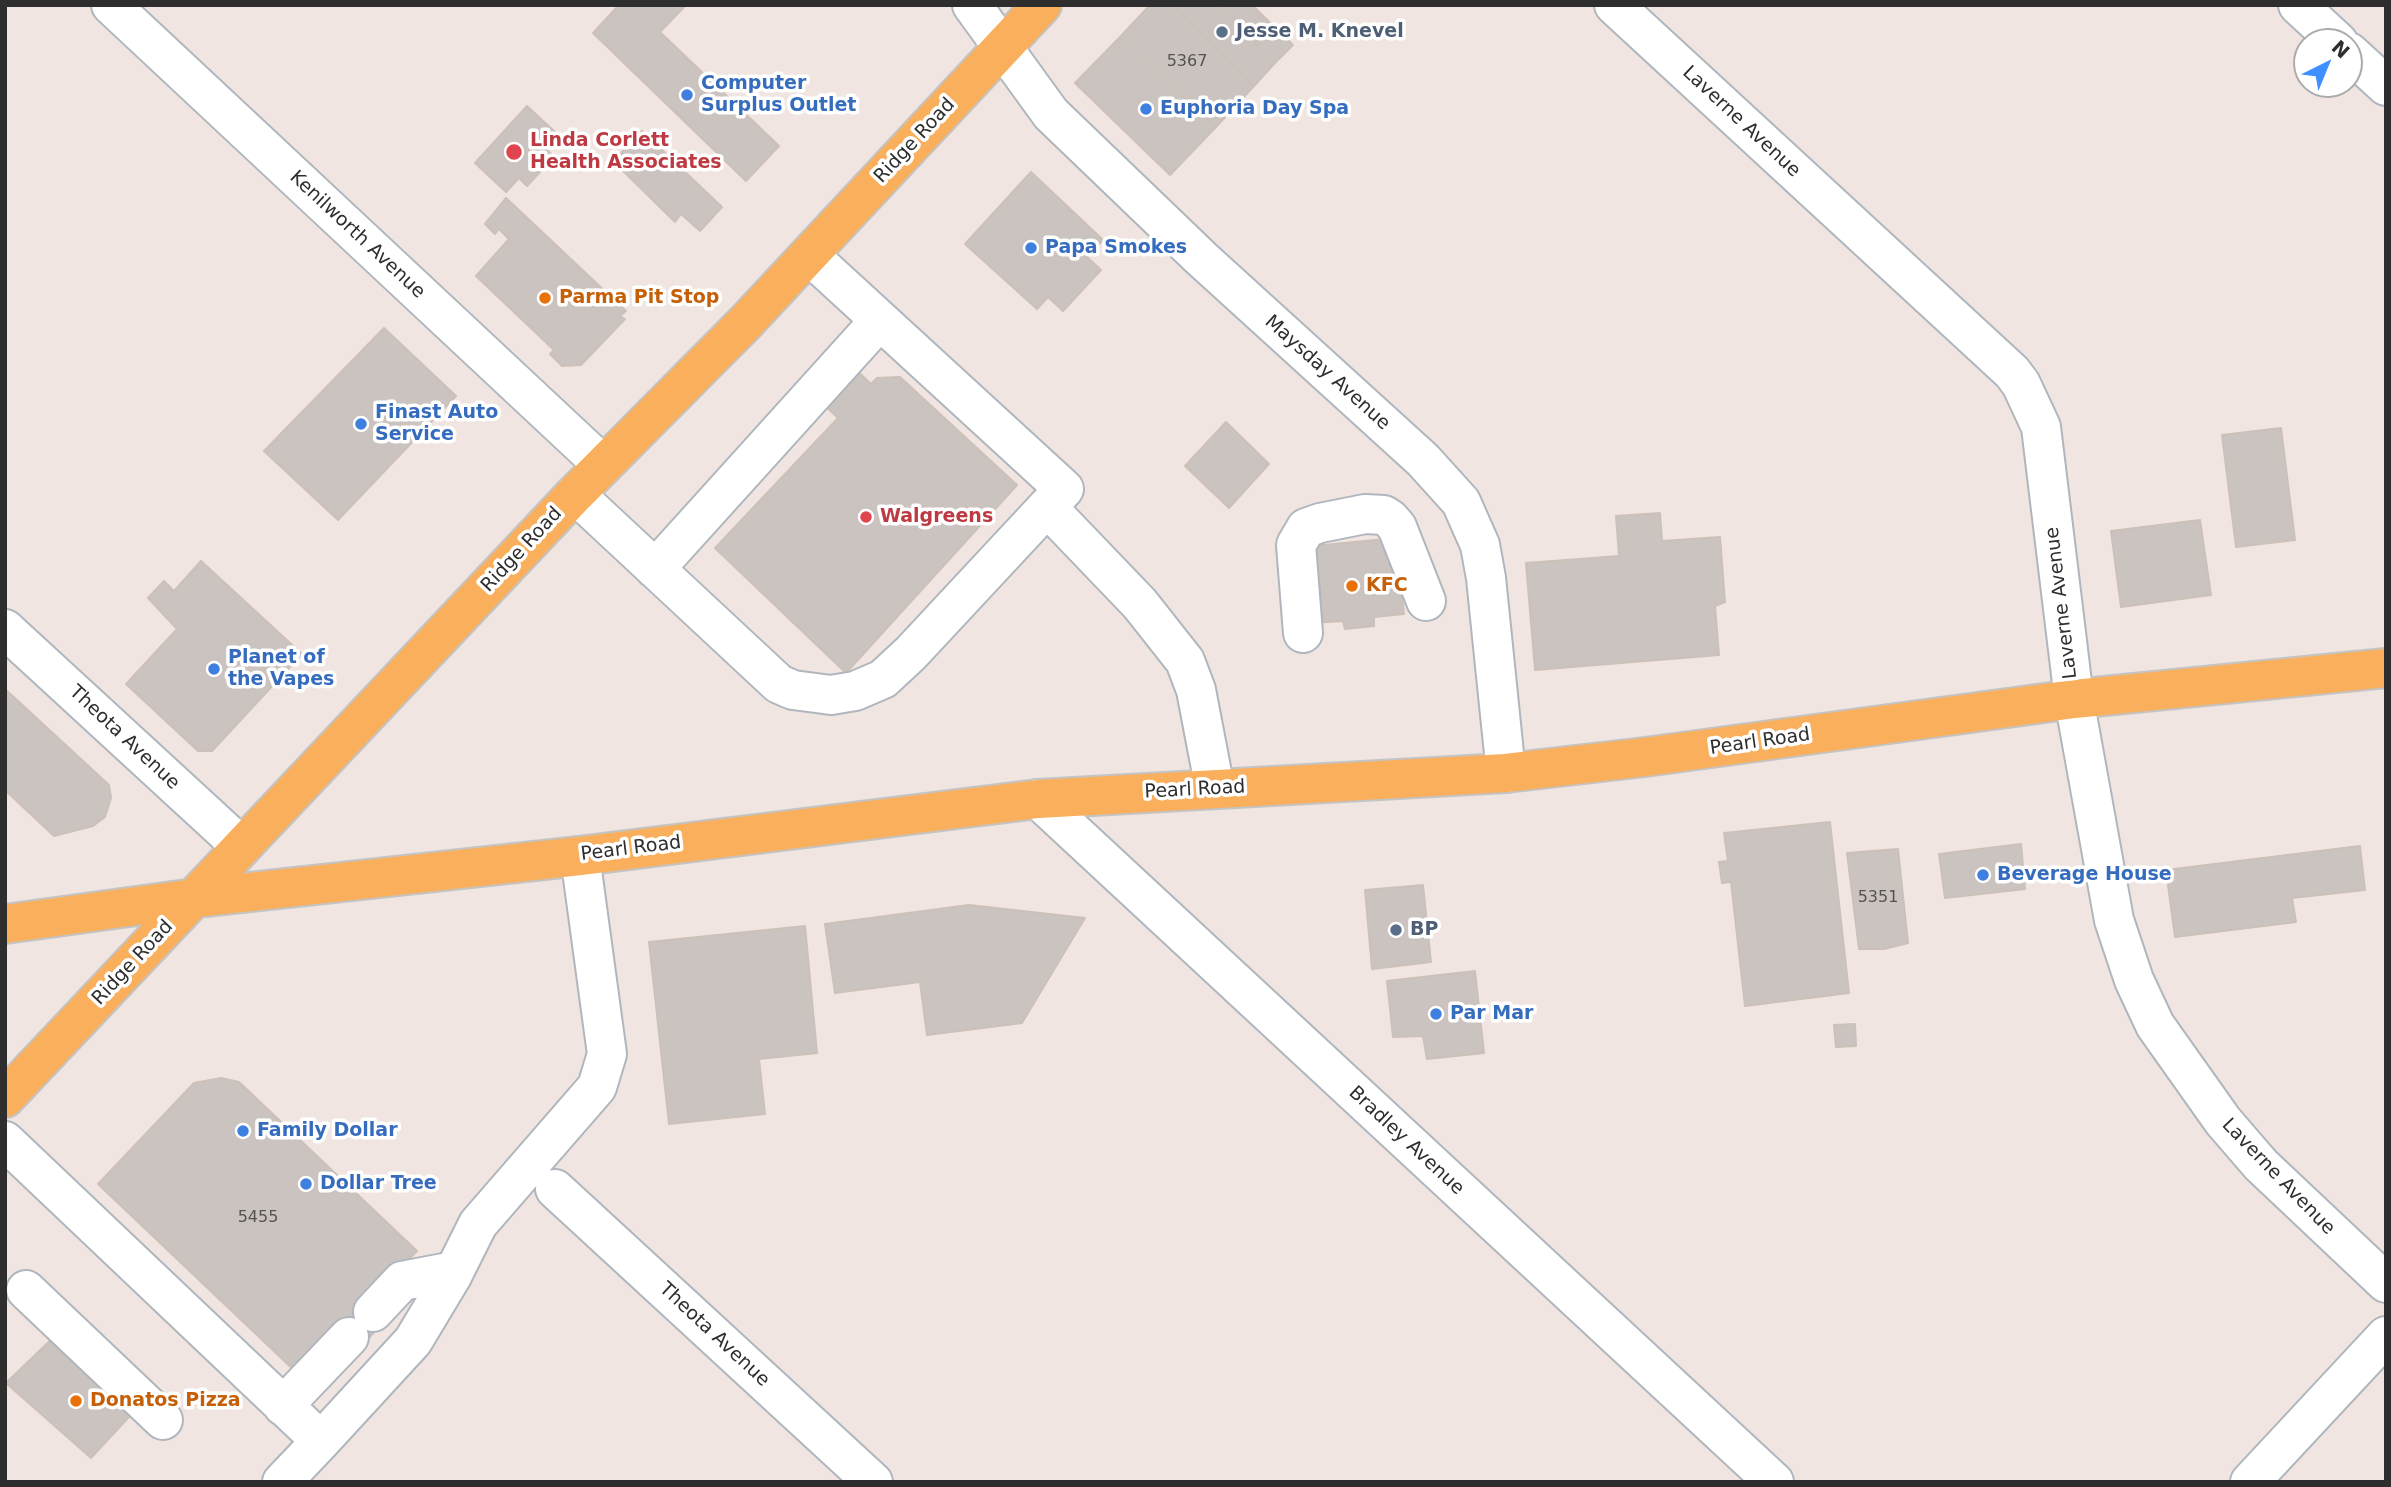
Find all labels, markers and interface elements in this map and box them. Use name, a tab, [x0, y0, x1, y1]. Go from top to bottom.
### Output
place label: Jesse M. Knevel	[1236, 21, 1404, 43]
marker: Jesse M. Knevel	[1214, 24, 1230, 40]
north arrow	[2293, 28, 2363, 98]
text: N	[2328, 36, 2354, 63]
house number: 5367	[1167, 52, 1207, 72]
street label: Laverne Avenue	[1677, 61, 1805, 183]
place label: Computer Surplus Outlet	[701, 73, 856, 117]
marker: Computer Surplus Outlet	[679, 87, 695, 103]
street label: Ridge Road	[870, 94, 960, 188]
place label: Euphoria Day Spa	[1160, 98, 1349, 120]
marker: Euphoria Day Spa	[1138, 101, 1154, 117]
place label: Linda Corlett Health Associates	[530, 130, 722, 174]
marker: Linda Corlett Health Associates	[504, 142, 524, 162]
street label: Kenilworth Avenue	[285, 166, 429, 304]
place label: Papa Smokes	[1045, 237, 1187, 259]
marker: Papa Smokes	[1023, 240, 1039, 256]
place label: Parma Pit Stop	[559, 287, 719, 309]
marker: Parma Pit Stop	[537, 290, 553, 306]
street label: Maysday Avenue	[1260, 311, 1394, 435]
place label: Finast Auto Service	[375, 402, 498, 446]
marker: Finast Auto Service	[353, 416, 369, 432]
street label: Ridge Road	[477, 503, 567, 597]
place label: Walgreens	[880, 506, 993, 528]
marker: Walgreens	[858, 509, 874, 525]
street label: Laverne Avenue	[2041, 526, 2083, 680]
place label: KFC	[1366, 575, 1408, 597]
marker: KFC	[1344, 578, 1360, 594]
place label: Planet of the Vapes	[228, 647, 334, 691]
marker: Planet of the Vapes	[206, 661, 222, 677]
street label: Theota Avenue	[64, 681, 184, 795]
street label: Pearl Road	[1708, 724, 1812, 760]
street label: Pearl Road	[1144, 776, 1246, 804]
street label: Pearl Road	[580, 832, 682, 866]
place label: Beverage House	[1997, 864, 2172, 886]
marker: Beverage House	[1975, 867, 1991, 883]
house number: 5351	[1858, 888, 1898, 908]
street label: Ridge Road	[88, 916, 178, 1010]
place label: BP	[1410, 919, 1438, 941]
marker: BP	[1388, 922, 1404, 938]
place label: Par Mar	[1450, 1003, 1533, 1025]
marker: Par Mar	[1428, 1006, 1444, 1022]
street label: Bradley Avenue	[1344, 1082, 1468, 1200]
street label: Laverne Avenue	[2217, 1114, 2339, 1240]
place label: Family Dollar	[257, 1120, 398, 1142]
marker: Family Dollar	[235, 1123, 251, 1139]
place label: Dollar Tree	[320, 1173, 437, 1195]
marker: Dollar Tree	[298, 1176, 314, 1192]
house number: 5455	[238, 1208, 278, 1228]
street label: Theota Avenue	[654, 1278, 774, 1392]
place label: Donatos Pizza	[90, 1390, 241, 1412]
marker: Donatos Pizza	[68, 1393, 84, 1409]

